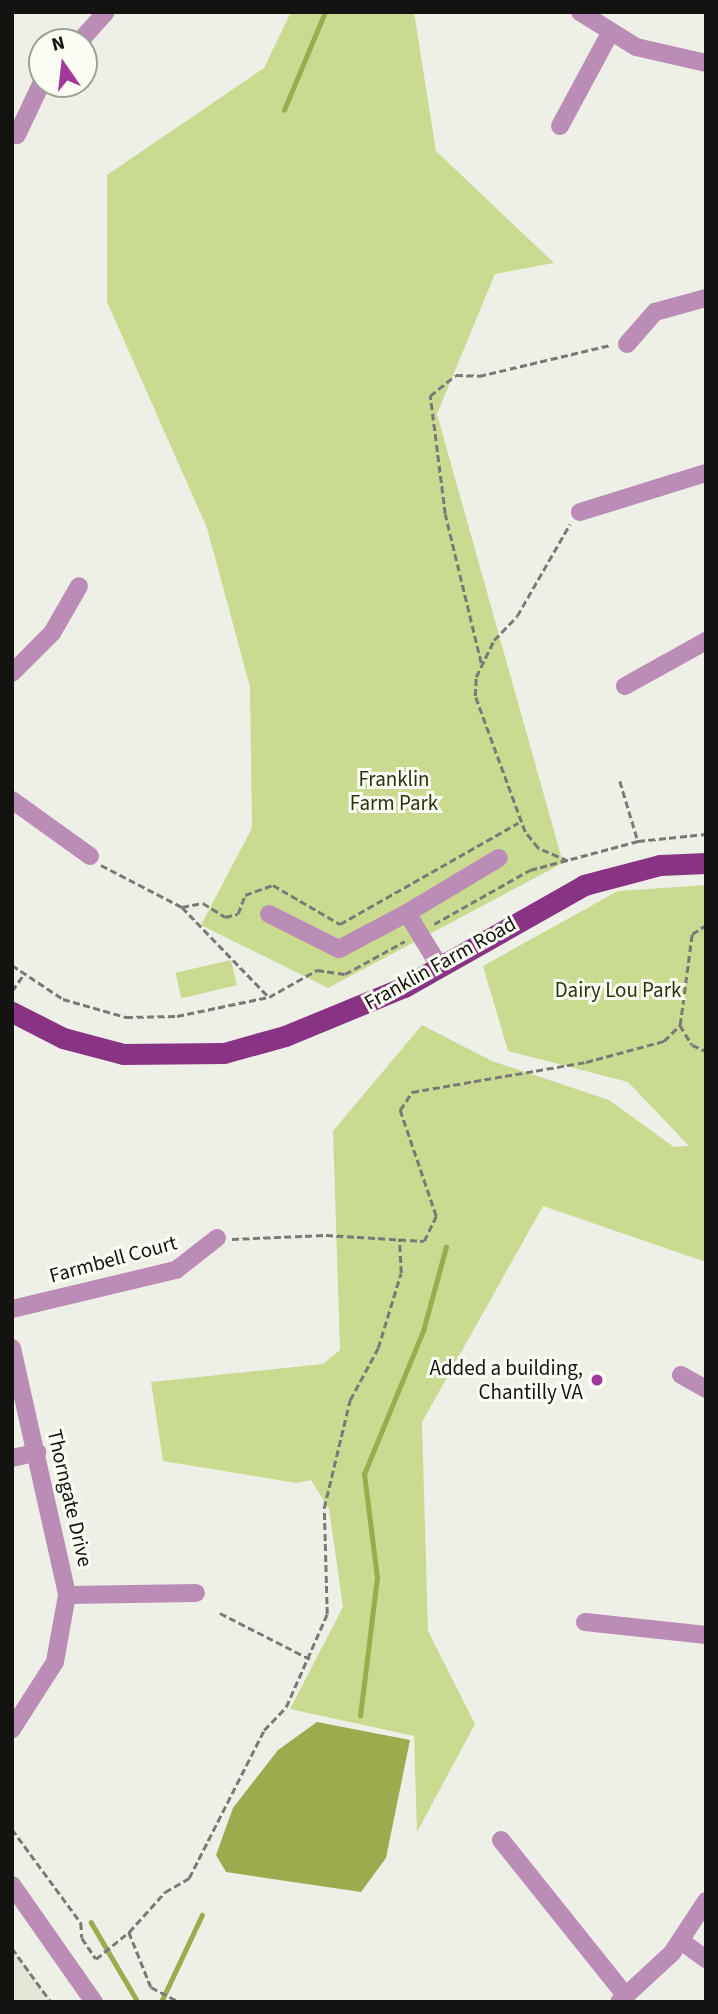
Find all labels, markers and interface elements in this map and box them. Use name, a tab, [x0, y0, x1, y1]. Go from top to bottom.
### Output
north arrow	[28, 28, 98, 98]
text: N	[49, 29, 68, 59]
park label: Franklin Farm Park	[350, 766, 438, 816]
street label: Franklin Farm Road	[360, 911, 520, 1015]
park label: Dairy Lou Park	[555, 977, 681, 1003]
street label: Farmbell Court	[46, 1230, 180, 1288]
place label: Added a building, Chantilly VA	[430, 1355, 583, 1405]
marker: Added a building, Chantilly VA	[589, 1372, 605, 1388]
street label: Thorngate Drive	[42, 1427, 98, 1569]

